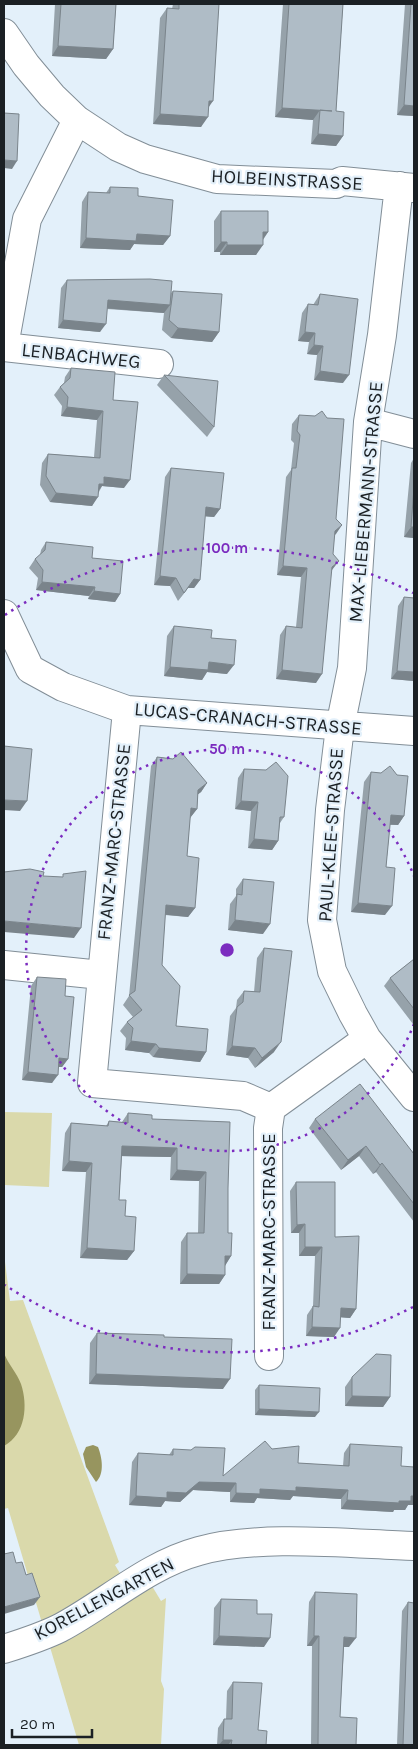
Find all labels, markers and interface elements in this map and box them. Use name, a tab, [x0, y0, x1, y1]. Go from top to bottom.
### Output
street label: HOLBEINSTRASSE	[211, 165, 363, 195]
street label: LENBACHWEG	[20, 339, 142, 373]
street label: MAX-LIEBERMANN-STRASSE	[345, 381, 387, 623]
text: 100 m	[206, 539, 248, 557]
street label: LUCAS-CRANACH-STRASSE	[133, 698, 363, 740]
text: 50 m	[209, 740, 245, 758]
street label: FRANZ-MARC-STRASSE	[93, 743, 135, 941]
street label: PAUL-KLEE-STRASSE	[314, 747, 348, 923]
centre of rings	[218, 941, 236, 959]
street label: FRANZ-MARC-STRASSE	[258, 1133, 280, 1331]
street label: KORELLENGARTEN	[30, 1553, 178, 1645]
scale bar	[12, 1706, 92, 1738]
text: 20 m	[20, 1715, 55, 1733]

